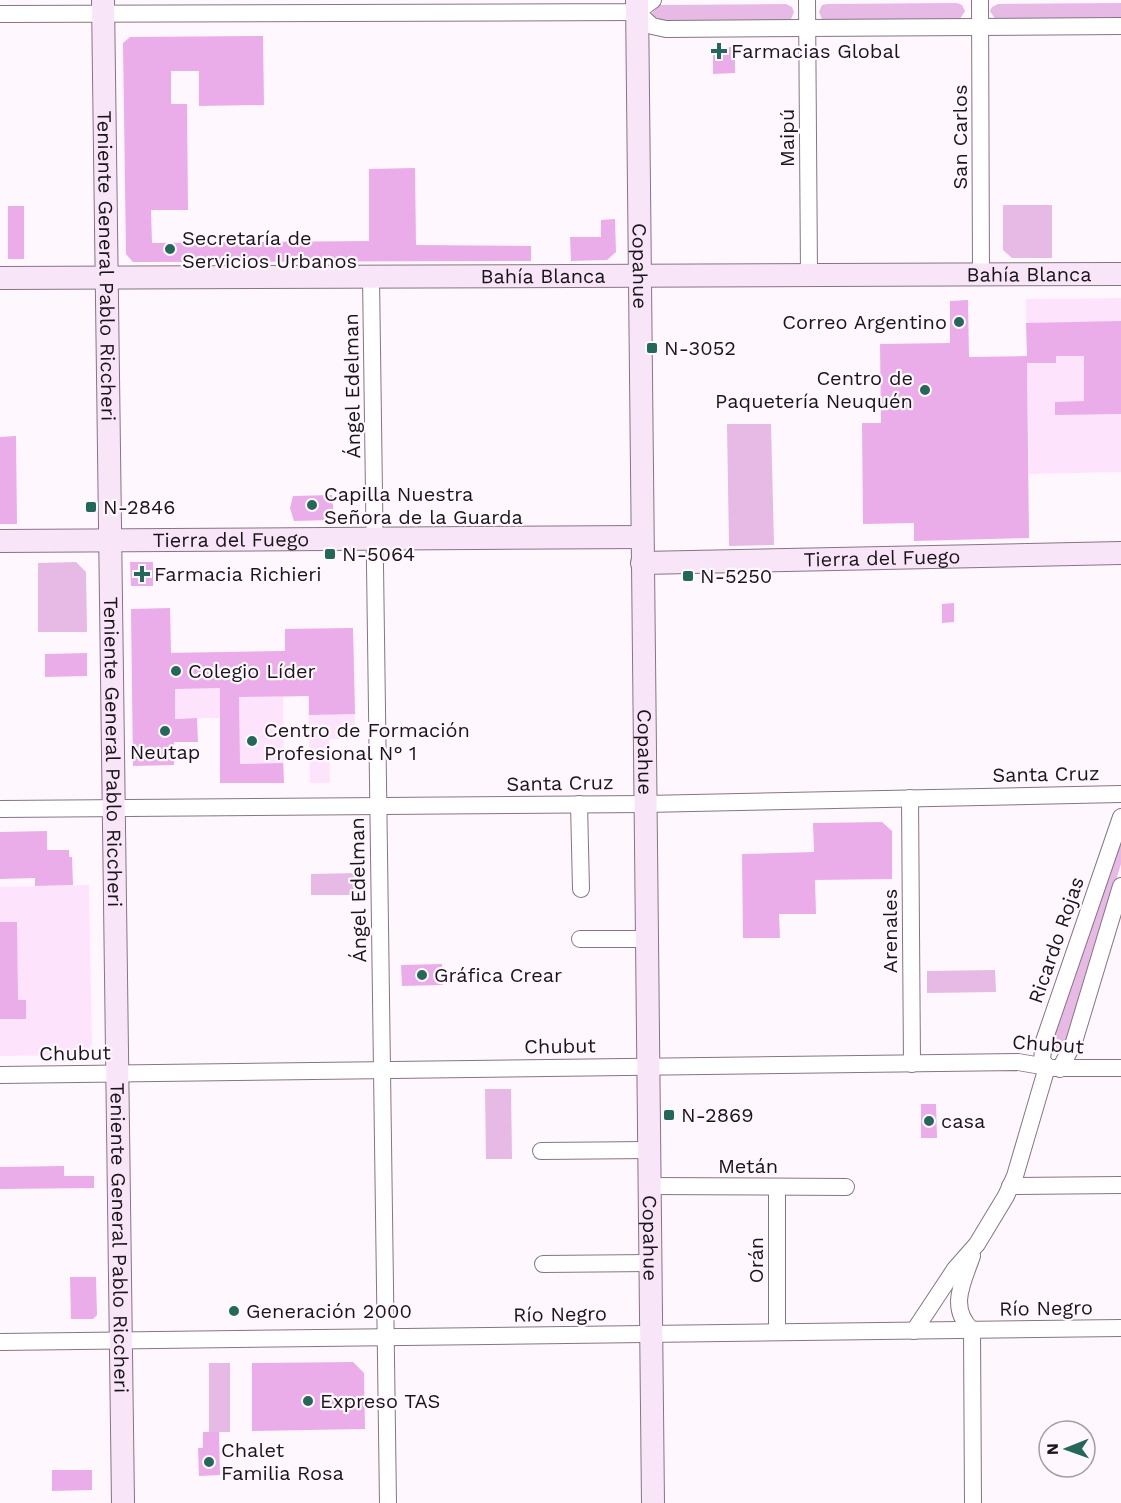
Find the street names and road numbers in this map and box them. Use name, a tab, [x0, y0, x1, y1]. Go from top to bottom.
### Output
street label: San Carlos	[948, 85, 972, 190]
street label: Maipú	[775, 109, 799, 167]
street label: Teniente General Pablo Riccheri	[92, 111, 121, 421]
street label: Copahue	[627, 223, 652, 309]
street label: Bahía Blanca	[966, 262, 1092, 287]
street label: Bahía Blanca	[480, 264, 606, 288]
street label: Ángel Edelman	[339, 313, 365, 459]
street label: Tierra del Fuego	[153, 527, 309, 552]
street label: Tierra del Fuego	[803, 544, 961, 572]
street label: Teniente General Pablo Riccheri	[99, 597, 127, 907]
street label: Copahue	[633, 709, 657, 795]
street label: Santa Cruz	[992, 761, 1100, 787]
street label: Santa Cruz	[506, 770, 614, 796]
street label: Ángel Edelman	[345, 817, 371, 963]
street label: Ricardo Rojas	[1023, 874, 1089, 1006]
street label: Arenales	[878, 889, 902, 973]
street label: Chubut	[1011, 1030, 1085, 1059]
street label: Chubut	[524, 1033, 597, 1059]
street label: Chubut	[39, 1040, 112, 1066]
street label: Teniente General Pablo Riccheri	[105, 1082, 134, 1393]
street label: Metán	[718, 1154, 778, 1178]
street label: Copahue	[638, 1195, 663, 1281]
street label: Orán	[744, 1237, 768, 1283]
street label: Río Negro	[999, 1295, 1093, 1321]
street label: Río Negro	[513, 1301, 607, 1327]

